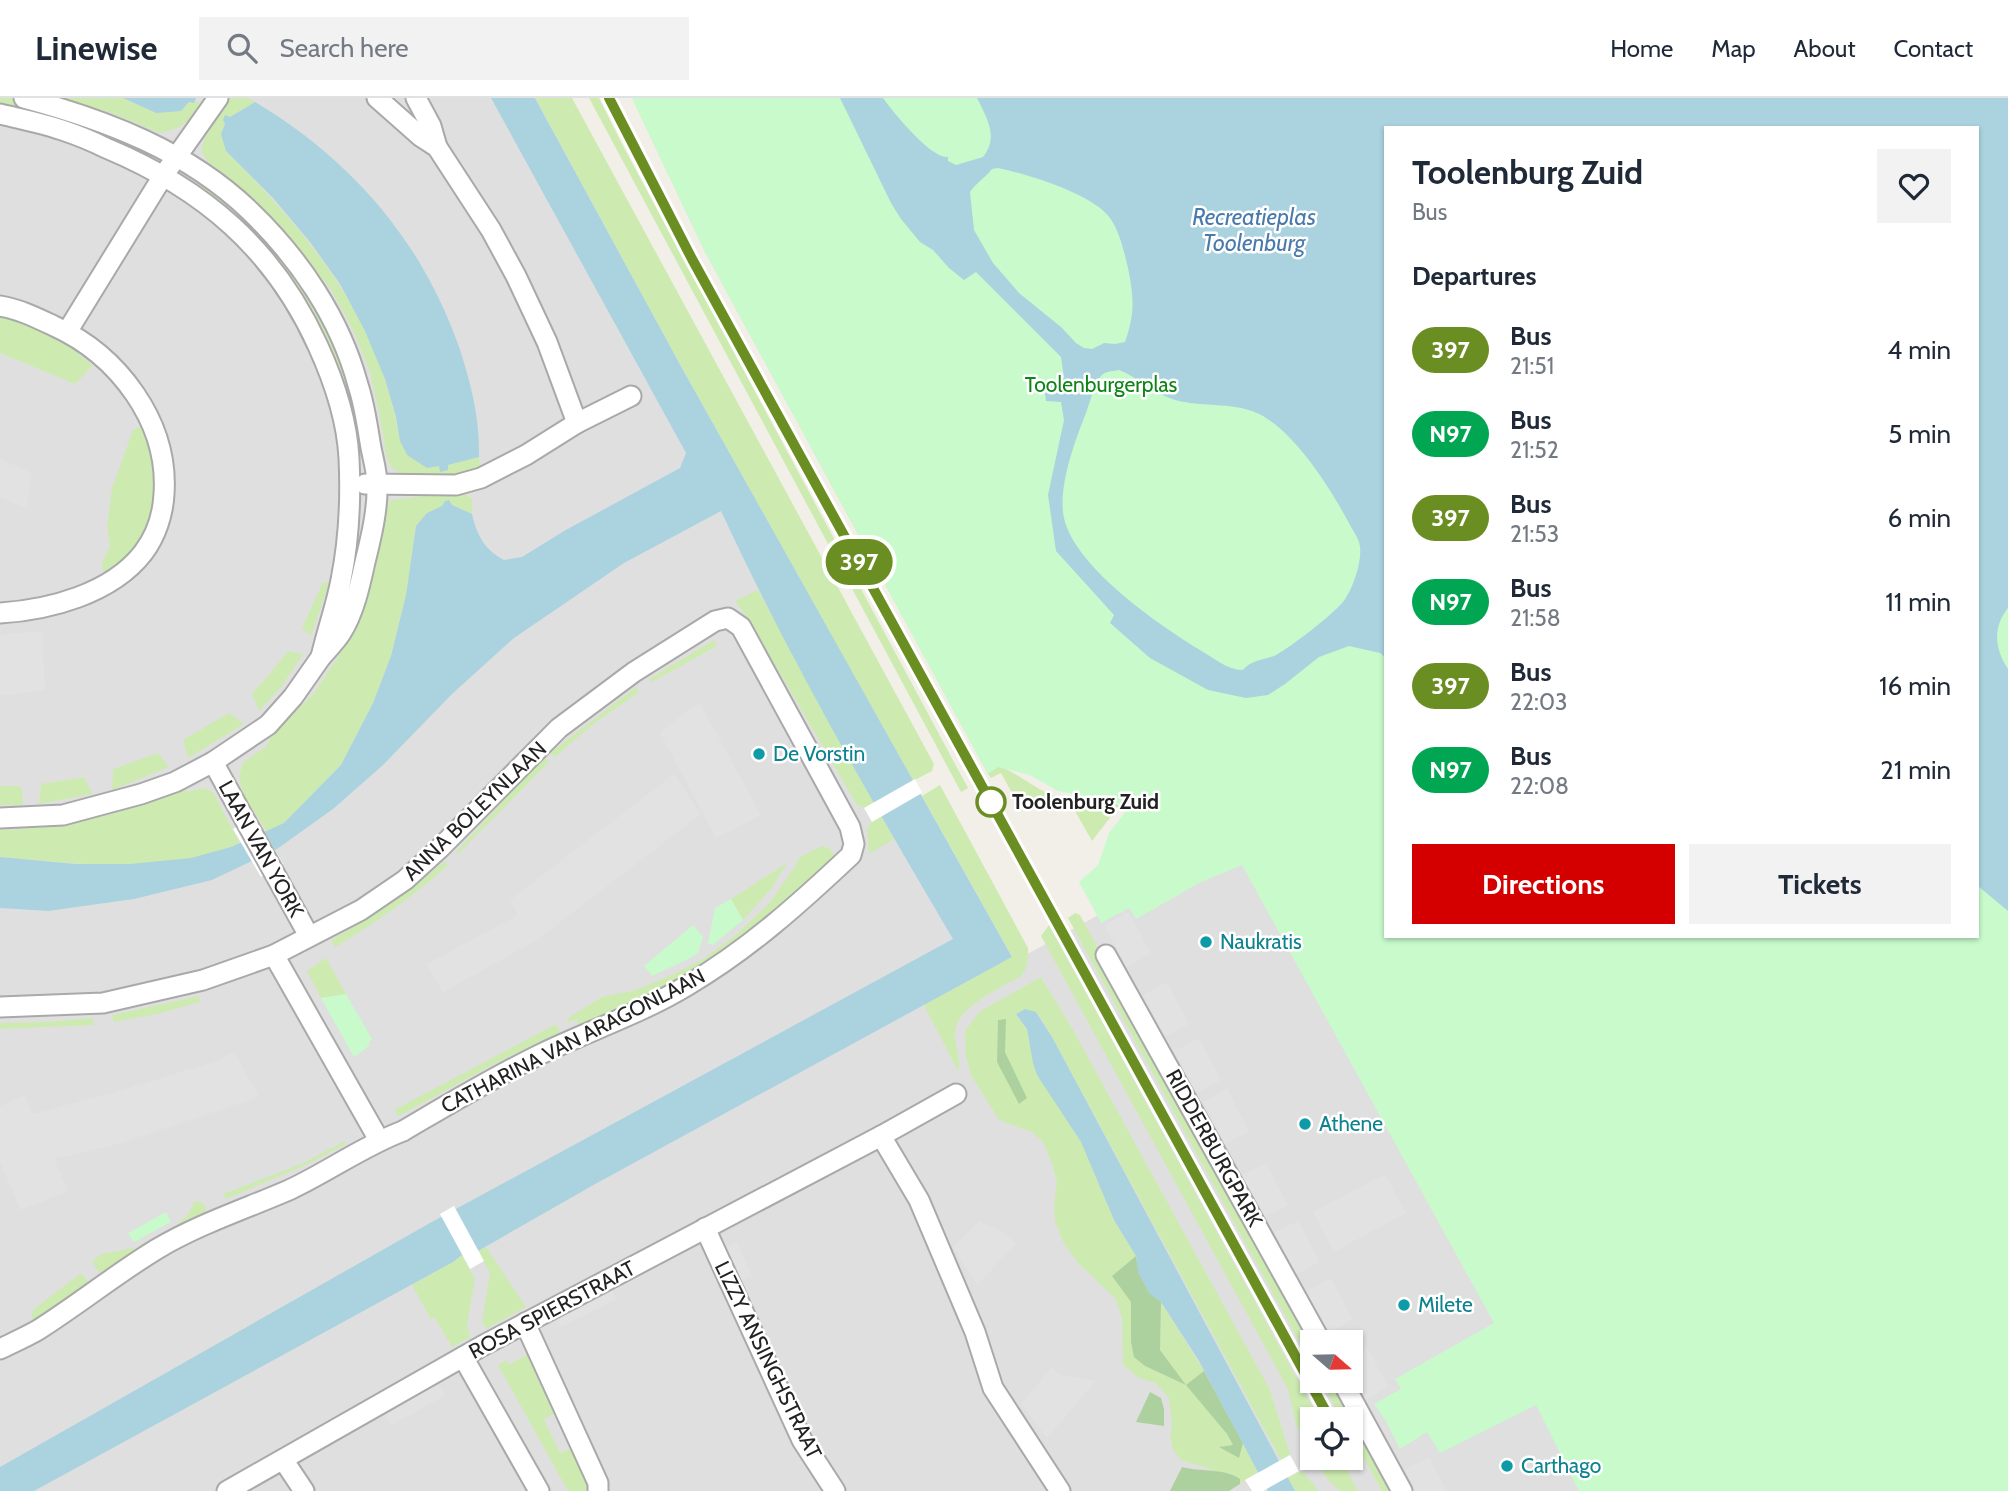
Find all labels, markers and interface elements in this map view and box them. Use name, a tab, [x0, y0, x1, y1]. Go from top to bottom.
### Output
search box	[199, 17, 689, 80]
text: Linewise	[35, 28, 157, 68]
icon: search	[223, 29, 261, 67]
text: Search here	[279, 32, 409, 64]
text: Home	[1610, 34, 1673, 63]
text: Map	[1711, 34, 1756, 63]
text: About	[1794, 34, 1856, 63]
text: Contact	[1894, 34, 1973, 63]
button: heart	[1877, 149, 1951, 223]
text: Toolenburg Zuid	[1412, 152, 1643, 192]
text: Bus	[1412, 198, 1447, 226]
water label: Recreatieplas Toolenburg	[1192, 203, 1316, 257]
text: Departures	[1412, 260, 1536, 292]
text: Bus	[1510, 320, 1551, 352]
text: 4 min	[1887, 334, 1951, 366]
text: 397	[1431, 335, 1470, 364]
text: 21:51	[1510, 352, 1554, 380]
park label: Toolenburgerplas	[1025, 372, 1178, 397]
text: Bus	[1510, 404, 1551, 436]
text: 5 min	[1888, 418, 1951, 450]
text: N97	[1429, 419, 1472, 448]
text: 21:52	[1510, 436, 1559, 464]
text: Bus	[1510, 488, 1551, 520]
text: 6 min	[1888, 502, 1951, 534]
text: 397	[1431, 503, 1470, 532]
text: 21:53	[1510, 520, 1559, 548]
line badge: 397	[819, 539, 899, 585]
text: 397	[840, 547, 878, 576]
text: Bus	[1510, 572, 1551, 604]
text: 11 min	[1885, 586, 1951, 618]
text: N97	[1429, 587, 1472, 616]
text: 21:58	[1510, 604, 1561, 632]
text: Bus	[1510, 656, 1551, 688]
text: 16 min	[1879, 670, 1951, 702]
text: 397	[1431, 671, 1470, 700]
text: 22:03	[1510, 688, 1567, 716]
street label: ANNA BOLEYNLAAN	[398, 736, 551, 885]
text: Bus	[1510, 740, 1551, 772]
place label: De Vorstin	[773, 741, 865, 766]
marker: De Vorstin	[751, 746, 767, 762]
text: 21 min	[1880, 754, 1951, 786]
text: N97	[1429, 755, 1472, 784]
text: 22:08	[1510, 772, 1569, 800]
street label: LAAN VAN YORK	[214, 776, 309, 921]
marker: Toolenburg Zuid	[976, 787, 1006, 817]
place label: Toolenburg Zuid	[1012, 789, 1159, 814]
button: Directions	[1412, 844, 1675, 924]
button: Tickets	[1689, 844, 1951, 924]
place label: Naukratis	[1220, 929, 1302, 954]
marker: Naukratis	[1198, 934, 1214, 950]
street label: CATHARINA VAN ARAGONLAAN	[437, 963, 709, 1118]
street label: RIDDERBURGPARK	[1161, 1065, 1268, 1231]
place label: Athene	[1319, 1111, 1383, 1136]
marker: Athene	[1297, 1116, 1313, 1132]
street label: ROSA SPIERSTRAAT	[464, 1255, 639, 1364]
street label: LIZZY ANSINGHSTRAAT	[710, 1257, 827, 1463]
place label: Milete	[1418, 1292, 1473, 1317]
marker: Milete	[1396, 1297, 1412, 1313]
north arrow	[1300, 1330, 1363, 1393]
map controls	[1300, 1330, 1363, 1470]
button: locate	[1300, 1407, 1363, 1470]
place label: Carthago	[1521, 1453, 1601, 1478]
marker: Carthago	[1499, 1458, 1515, 1474]

